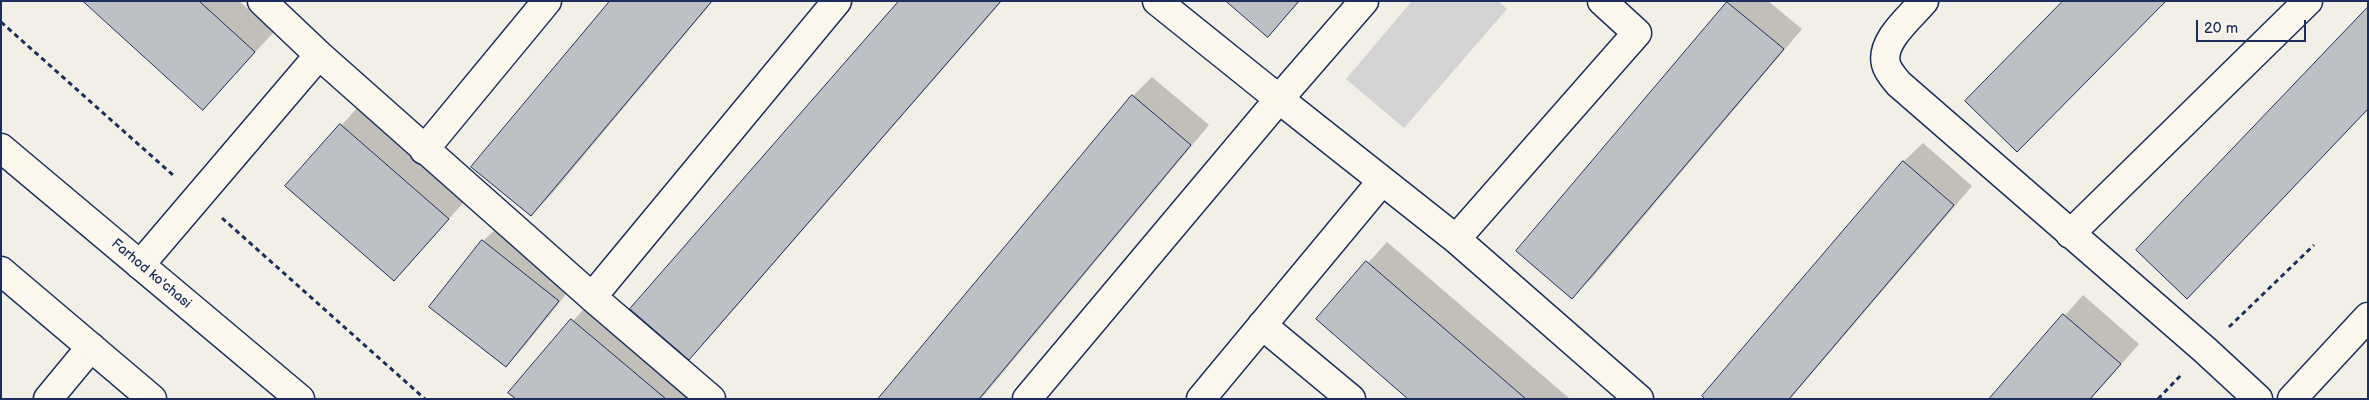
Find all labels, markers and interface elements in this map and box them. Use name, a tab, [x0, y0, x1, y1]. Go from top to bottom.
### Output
scale bar	[2199, 10, 2309, 42]
text: 20 m	[2204, 19, 2238, 38]
street label: Farhod ko'chasi	[108, 236, 194, 312]

